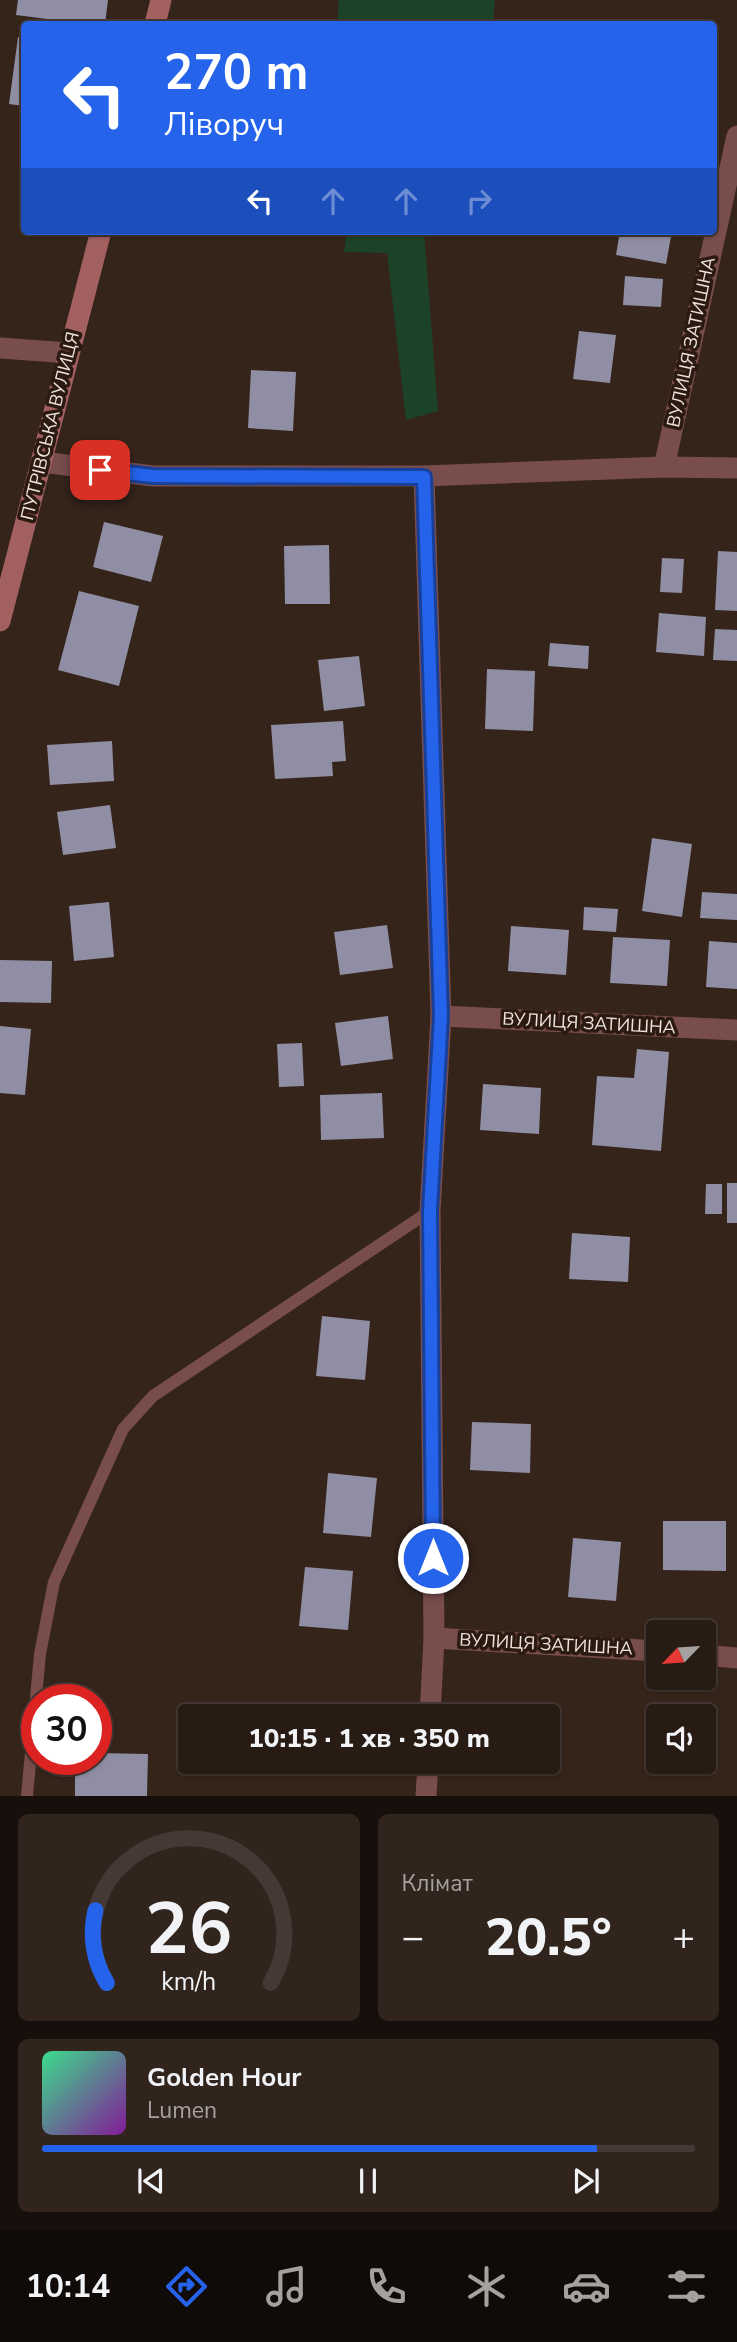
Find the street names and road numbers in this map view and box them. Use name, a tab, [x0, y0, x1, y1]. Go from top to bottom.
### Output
street label: ВУЛИЦЯ ЗАТИШНА	[661, 255, 721, 429]
street label: ПУТРІВСЬКА ВУЛИЦЯ	[15, 329, 85, 523]
street label: ВУЛИЦЯ ЗАТИШНА	[502, 1006, 676, 1040]
street label: ВУЛИЦЯ ЗАТИШНА	[459, 1627, 633, 1661]

